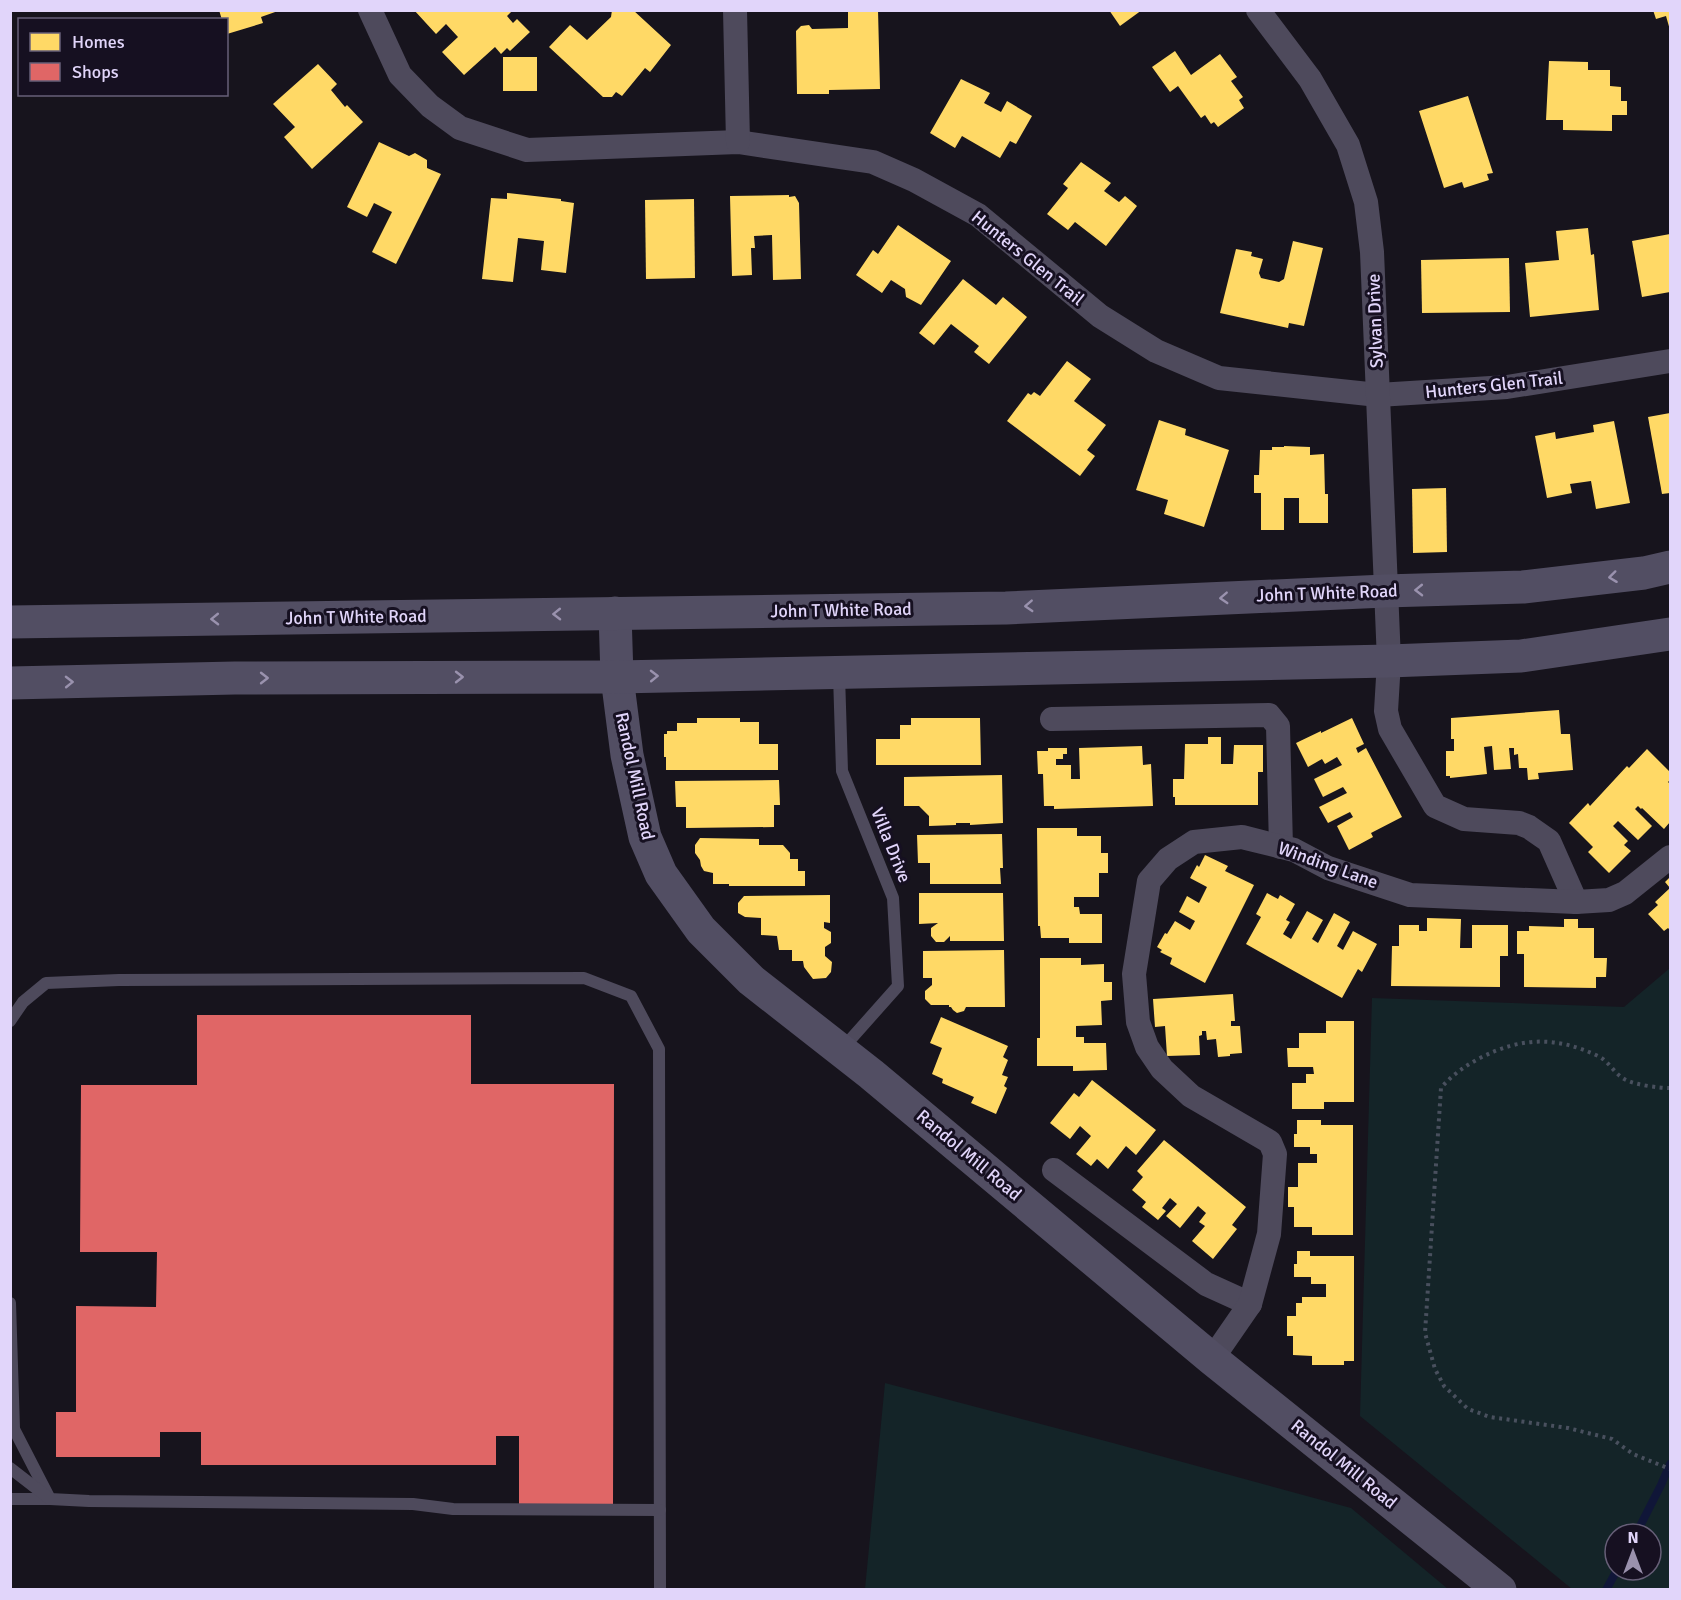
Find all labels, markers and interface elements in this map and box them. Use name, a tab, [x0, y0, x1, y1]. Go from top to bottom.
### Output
legend	[18, 18, 228, 96]
text: Homes	[72, 31, 125, 53]
text: Shops	[72, 61, 119, 83]
street label: Hunters Glen Trail	[967, 206, 1089, 310]
street label: Sylvan Drive	[1362, 273, 1388, 369]
street label: Hunters Glen Trail	[1424, 367, 1564, 403]
one-way arrow	[1608, 570, 1618, 582]
street label: John T White Road	[1256, 580, 1398, 606]
one-way arrow	[1414, 583, 1423, 596]
one-way arrow	[1219, 591, 1228, 604]
street label: John T White Road	[770, 598, 912, 622]
one-way arrow	[1024, 600, 1033, 613]
street label: John T White Road	[285, 605, 427, 629]
one-way arrow	[552, 608, 561, 620]
one-way arrow	[210, 613, 219, 625]
one-way arrow	[649, 670, 658, 682]
one-way arrow	[454, 671, 463, 683]
one-way arrow	[259, 672, 268, 684]
one-way arrow	[64, 675, 73, 688]
street label: Randol Mill Road	[611, 710, 659, 842]
street label: Villa Drive	[866, 804, 916, 886]
street label: Winding Lane	[1275, 837, 1381, 893]
street label: Randol Mill Road	[912, 1105, 1026, 1205]
street label: Randol Mill Road	[1287, 1415, 1401, 1513]
north arrow	[1603, 1522, 1663, 1582]
text: N	[1627, 1528, 1639, 1548]

